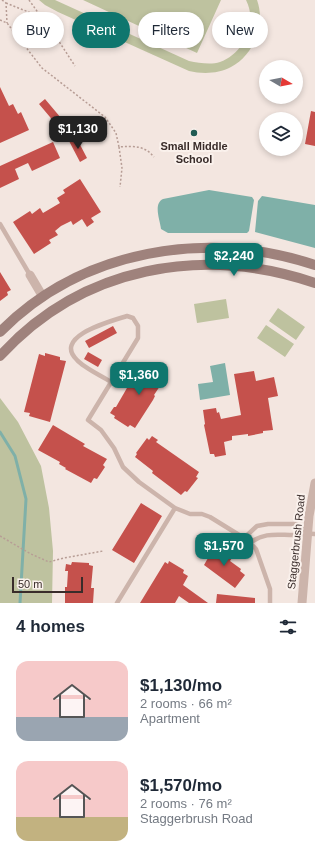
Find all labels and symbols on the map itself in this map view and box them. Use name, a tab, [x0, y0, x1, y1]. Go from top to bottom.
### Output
north arrow	[259, 60, 303, 104]
pin: $1,130	[45, 116, 111, 150]
marker: Small Middle School	[189, 128, 199, 138]
place label: Small Middle School	[160, 140, 228, 165]
pin: $2,240	[201, 243, 267, 277]
pin: $1,360	[106, 362, 172, 396]
street label: Staggerbrush Road	[285, 494, 307, 590]
pin: $1,570	[191, 533, 257, 567]
scale bar	[12, 575, 83, 594]

